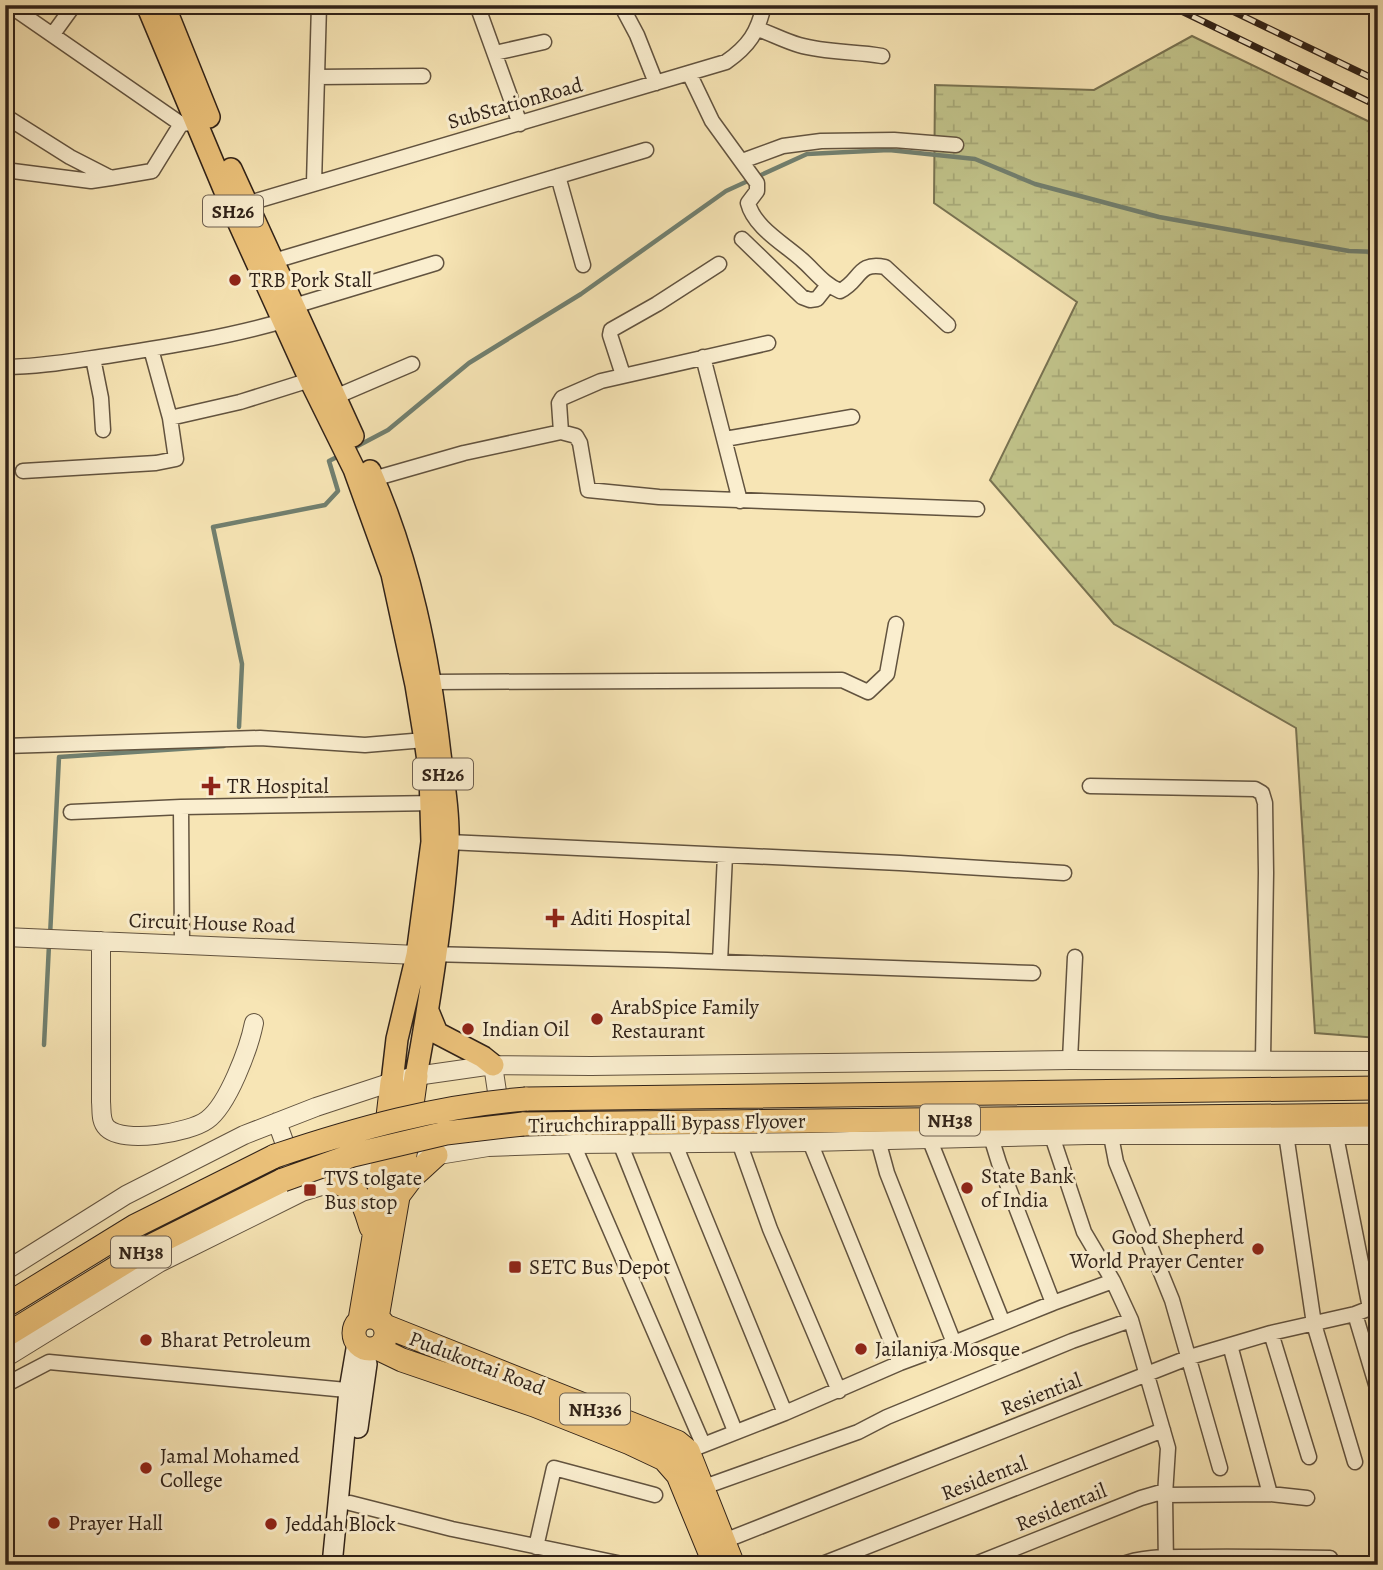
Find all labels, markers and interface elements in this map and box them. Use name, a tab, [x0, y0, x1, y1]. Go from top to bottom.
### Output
street label: SubStationRoad	[444, 70, 586, 136]
road number: SH26	[203, 196, 263, 226]
place label: TRB Pork Stall	[249, 266, 372, 294]
marker: TRB Pork Stall	[227, 272, 243, 288]
road number: SH26	[413, 758, 473, 790]
place label: TR Hospital	[227, 772, 329, 800]
marker: TR Hospital	[201, 776, 221, 796]
place label: Aditi Hospital	[570, 904, 690, 932]
street label: Circuit House Road	[128, 906, 297, 940]
marker: Aditi Hospital	[545, 908, 565, 928]
place label: ArabSpice Family Restaurant	[610, 993, 760, 1045]
marker: ArabSpice Family Restaurant	[589, 1011, 605, 1027]
place label: Indian Oil	[482, 1015, 569, 1043]
marker: Indian Oil	[460, 1021, 476, 1037]
road number: NH38	[920, 1104, 980, 1136]
street label: Tiruchchirappalli Bypass Flyover	[528, 1107, 806, 1139]
place label: State Bank of India	[981, 1162, 1074, 1214]
place label: TVS tolgate Bus stop	[324, 1164, 422, 1216]
marker: State Bank of India	[959, 1180, 975, 1196]
marker: TVS tolgate Bus stop	[302, 1182, 318, 1198]
place label: Good Shepherd World Prayer Center	[1069, 1223, 1245, 1275]
road number: NH38	[111, 1236, 171, 1268]
marker: Good Shepherd World Prayer Center	[1250, 1241, 1266, 1257]
place label: SETC Bus Depot	[529, 1253, 670, 1281]
marker: SETC Bus Depot	[507, 1259, 523, 1275]
street label: Pudukottai Road	[405, 1324, 550, 1402]
place label: Bharat Petroleum	[160, 1326, 311, 1354]
marker: Bharat Petroleum	[138, 1332, 154, 1348]
place label: Jailaniya Mosque	[875, 1335, 1020, 1363]
marker: Jailaniya Mosque	[853, 1341, 869, 1357]
street label: Resiential	[996, 1366, 1086, 1422]
road number: NH336	[560, 1394, 630, 1424]
place label: Jamal Mohamed College	[160, 1442, 300, 1494]
street label: Residental	[937, 1449, 1031, 1507]
marker: Jamal Mohamed College	[138, 1460, 154, 1476]
street label: Residentail	[1011, 1476, 1111, 1538]
place label: Prayer Hall	[68, 1509, 163, 1537]
place label: Jeddah Block	[285, 1510, 396, 1538]
marker: Prayer Hall	[46, 1515, 62, 1531]
marker: Jeddah Block	[263, 1516, 279, 1532]

